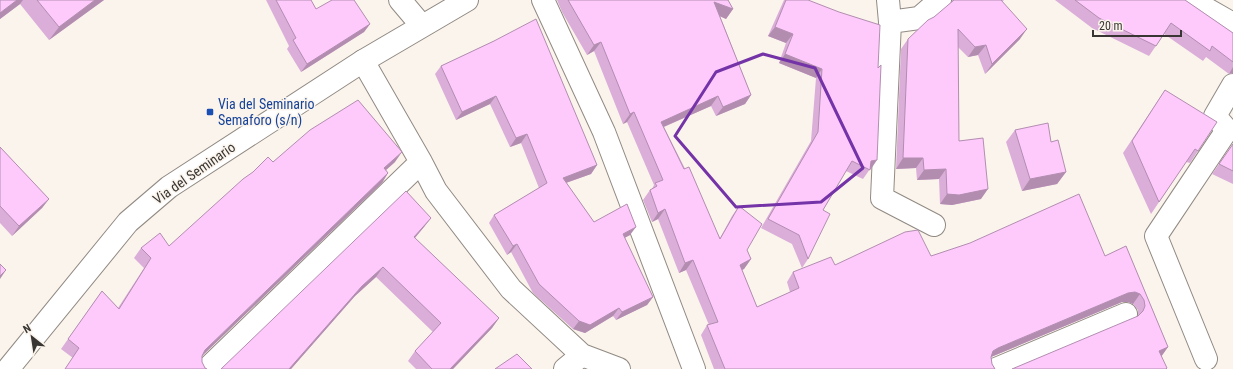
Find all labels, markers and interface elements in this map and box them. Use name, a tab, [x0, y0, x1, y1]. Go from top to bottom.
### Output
scale bar	[1093, 12, 1181, 38]
text: 20 m	[1099, 19, 1123, 33]
place label: Via del Seminario Semaforo (s/n)	[218, 96, 314, 129]
marker: Via del Seminario Semaforo (s/n)	[205, 107, 215, 117]
street label: Via del Seminario	[150, 139, 238, 207]
north arrow	[12, 317, 52, 357]
text: N	[21, 321, 34, 336]

